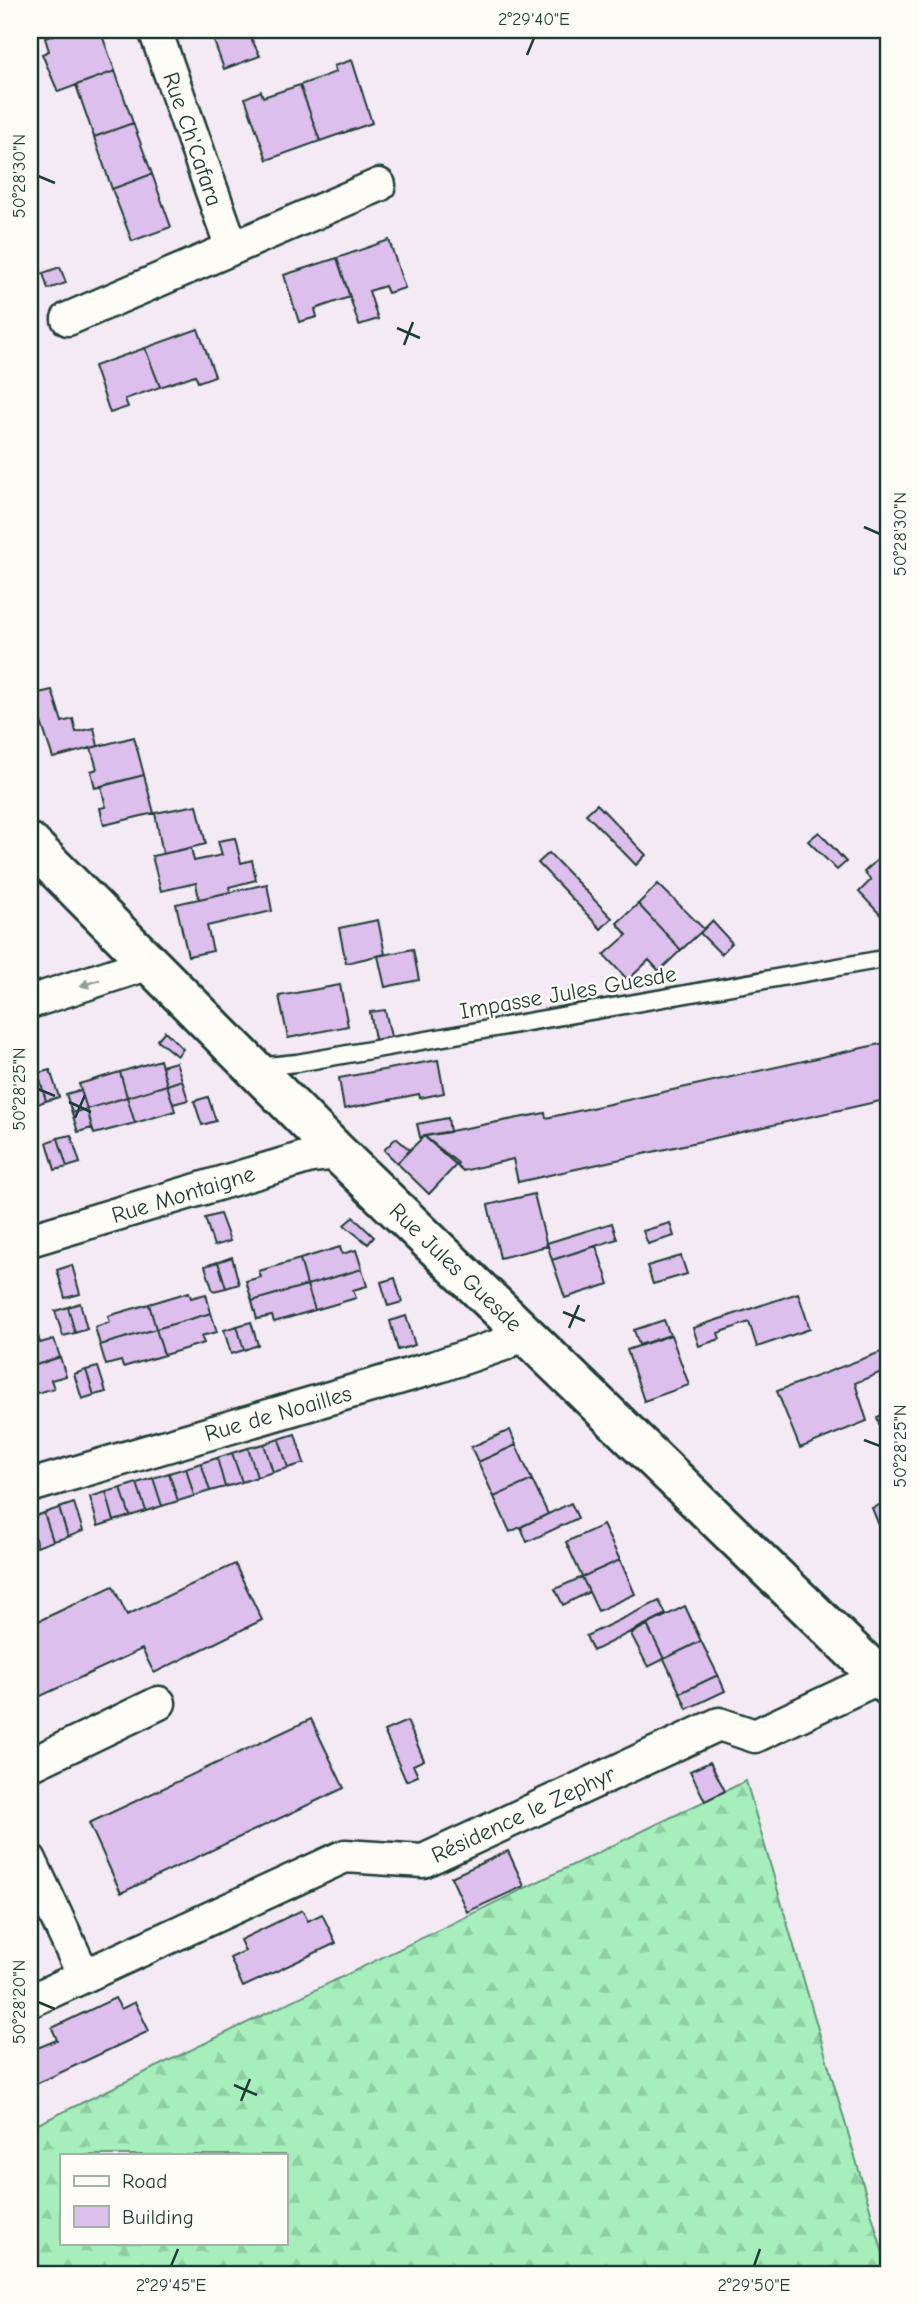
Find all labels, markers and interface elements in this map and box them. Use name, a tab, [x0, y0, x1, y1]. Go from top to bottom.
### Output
text: 2°29'40"E	[498, 9, 570, 30]
street label: Rue Ch'Cafara	[157, 69, 228, 210]
text: 50°28'30"N	[9, 134, 30, 218]
text: 50°28'30"N	[890, 492, 911, 576]
street label: Impasse Jules Guesde	[458, 960, 678, 1025]
one-way arrow	[79, 978, 100, 989]
text: 50°28'25"N	[9, 1047, 30, 1131]
street label: Rue Montaigne	[108, 1160, 258, 1229]
street label: Rue Jules Guesde	[384, 1197, 528, 1337]
street label: Rue de Noailles	[202, 1380, 355, 1447]
text: 50°28'25"N	[890, 1404, 911, 1488]
street label: Résidence le Zephyr	[427, 1760, 620, 1869]
text: 50°28'20"N	[9, 1960, 30, 2044]
legend	[60, 2154, 287, 2244]
text: Road	[122, 2169, 167, 2193]
text: Building	[122, 2205, 194, 2229]
text: 2°29'45"E	[136, 2275, 206, 2296]
text: 2°29'50"E	[718, 2275, 791, 2296]

